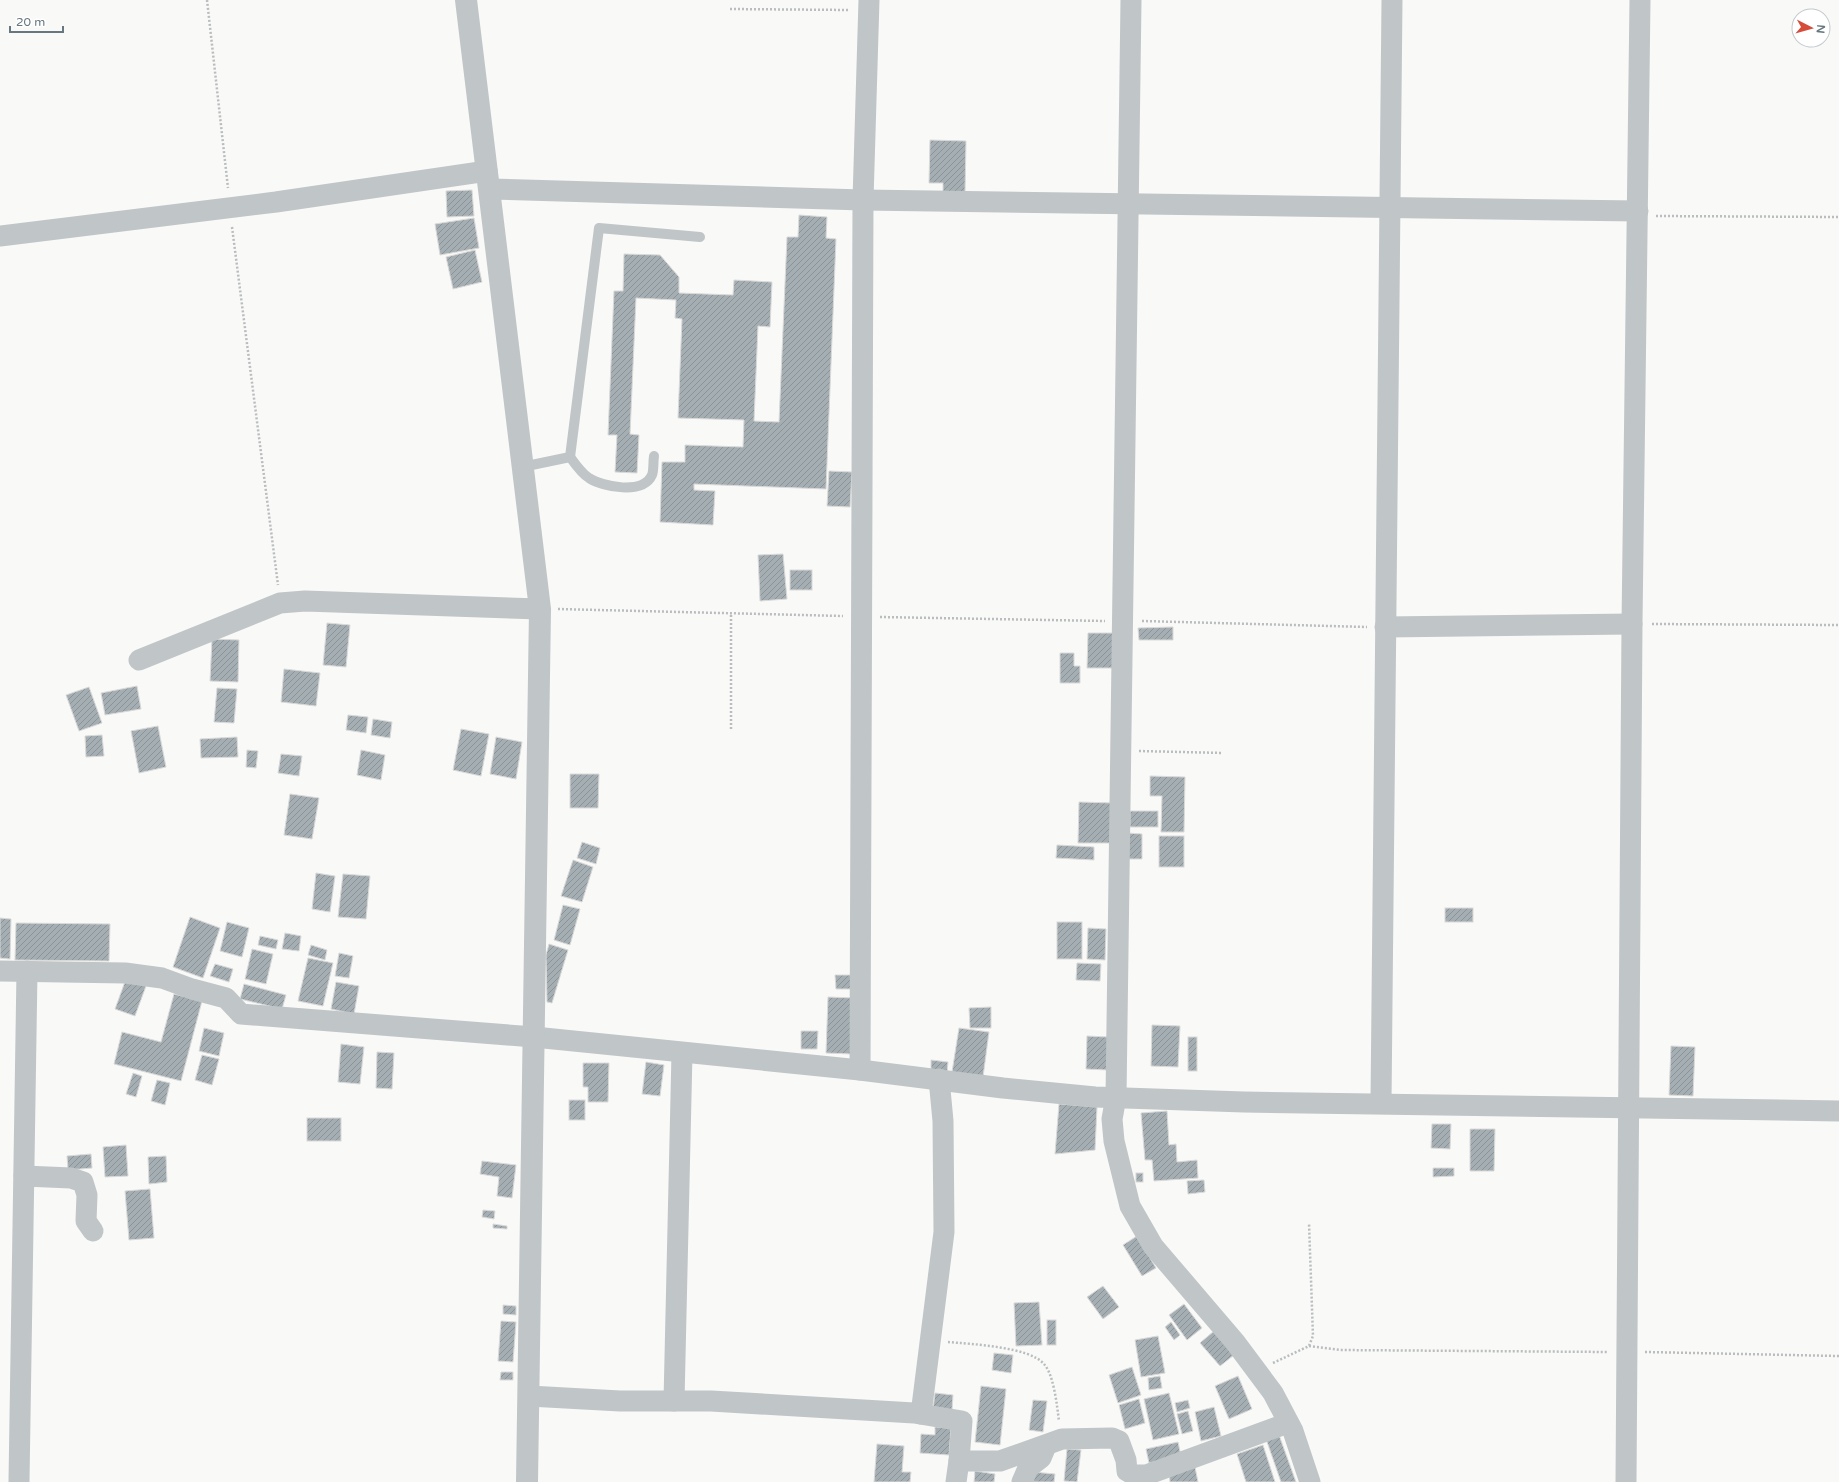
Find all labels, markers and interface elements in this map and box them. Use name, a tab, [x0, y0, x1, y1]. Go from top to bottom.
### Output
scale bar	[10, 8, 63, 34]
north arrow	[1791, 8, 1831, 48]
text: 20 m	[16, 15, 45, 29]
text: N	[1814, 24, 1827, 34]

